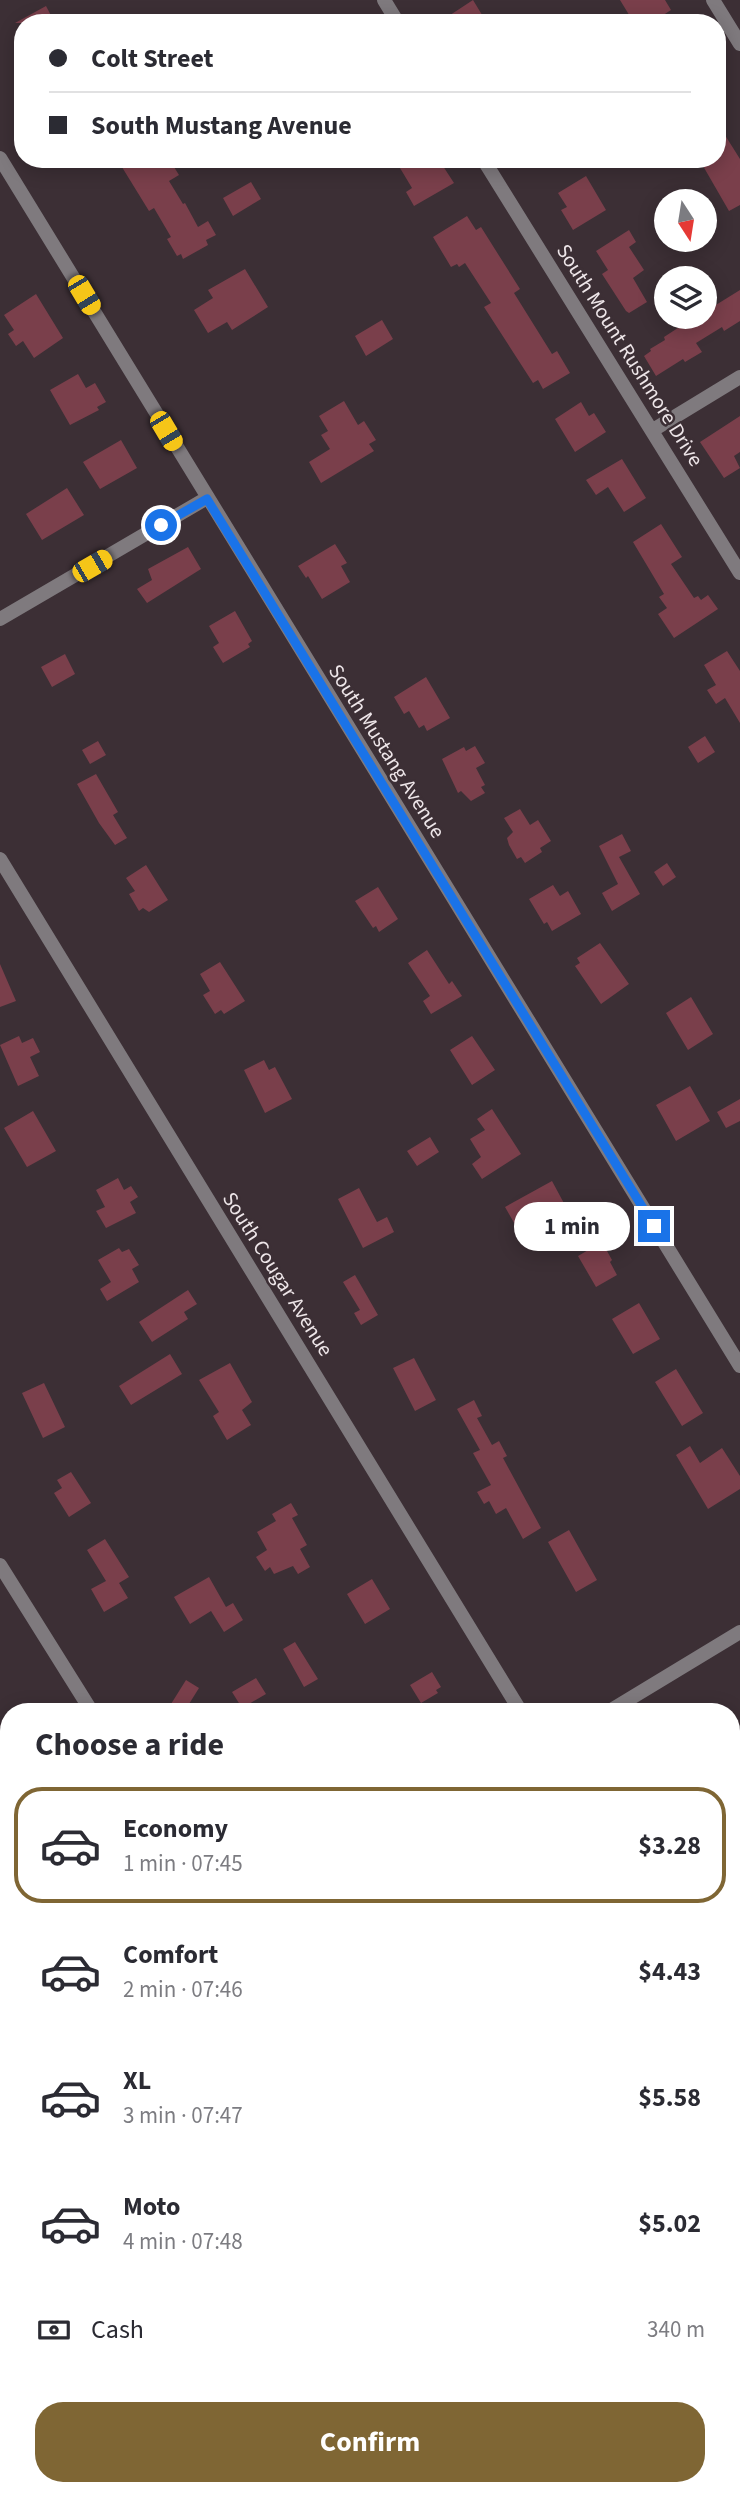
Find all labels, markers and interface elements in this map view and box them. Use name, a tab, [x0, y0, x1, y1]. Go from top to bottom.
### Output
text: Colt Street	[91, 40, 214, 77]
text: South Mustang Avenue	[91, 107, 352, 144]
north arrow	[654, 189, 718, 252]
map controls	[654, 189, 717, 329]
street label: South Mount Rushmore Drive	[549, 238, 711, 472]
button: layers	[654, 266, 717, 329]
car	[65, 272, 104, 318]
car	[147, 408, 186, 454]
route start	[145, 509, 177, 541]
car	[69, 546, 116, 586]
street label: South Mustang Avenue	[321, 658, 453, 844]
street label: South Cougar Avenue	[215, 1186, 341, 1362]
callout: 1 min	[514, 1202, 630, 1250]
text: 1 min	[544, 1210, 600, 1243]
route end	[638, 1210, 670, 1242]
text: Choose a ride	[35, 1722, 224, 1768]
text: Economy	[123, 1810, 228, 1847]
icon: car	[39, 1814, 102, 1877]
text: $3.28	[638, 1827, 701, 1864]
text: 1 min · 07:45	[123, 1847, 243, 1880]
text: Comfort	[123, 1936, 218, 1973]
icon: car	[39, 1940, 102, 2003]
text: $4.43	[638, 1953, 701, 1990]
text: 2 min · 07:46	[123, 1973, 243, 2006]
text: XL	[123, 2062, 151, 2099]
icon: car	[39, 2066, 102, 2129]
text: $5.58	[638, 2079, 701, 2116]
text: 3 min · 07:47	[123, 2099, 243, 2132]
text: Moto	[123, 2188, 180, 2225]
icon: car	[39, 2192, 102, 2255]
text: $5.02	[638, 2205, 701, 2242]
text: 4 min · 07:48	[123, 2225, 243, 2258]
icon: cash	[35, 2311, 73, 2349]
text: Cash	[91, 2311, 144, 2348]
text: 340 m	[647, 2313, 705, 2346]
button: Confirm	[35, 2402, 705, 2482]

